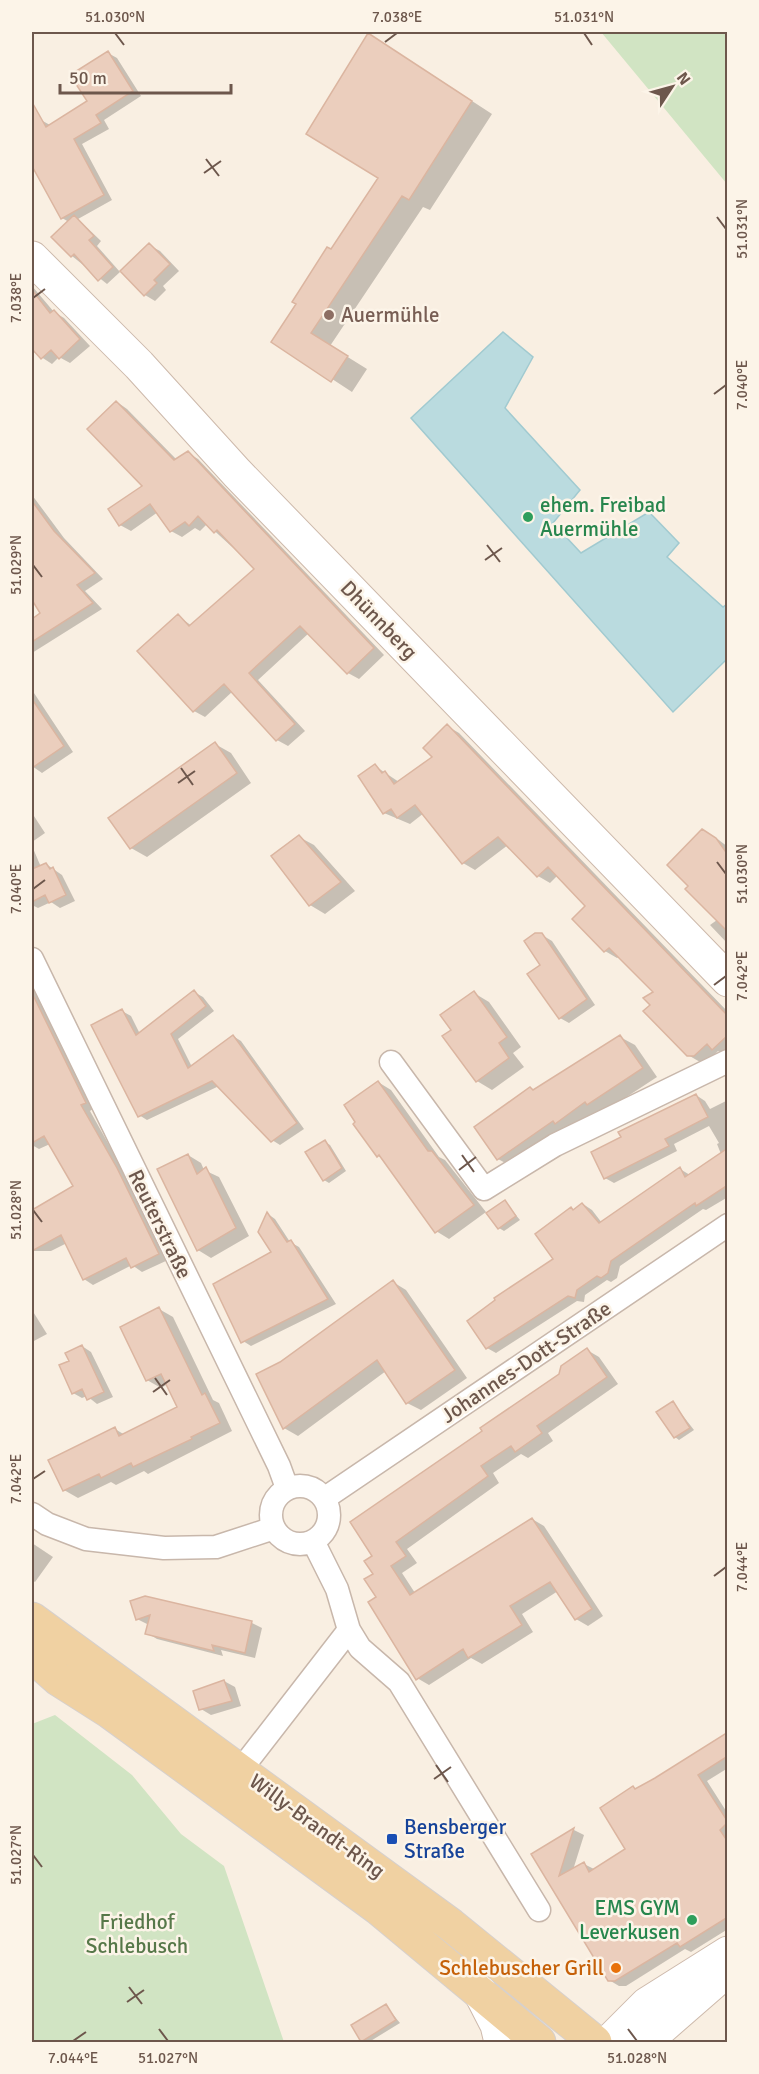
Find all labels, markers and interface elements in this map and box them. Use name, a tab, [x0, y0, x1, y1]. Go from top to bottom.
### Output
text: 51.030°N	[85, 8, 145, 26]
text: 7.038°E	[372, 8, 422, 26]
text: 51.031°N	[554, 8, 614, 26]
scale bar	[60, 57, 231, 95]
north arrow	[642, 57, 702, 117]
text: 50 m	[69, 67, 107, 89]
text: N	[672, 68, 695, 89]
text: 51.031°N	[733, 199, 751, 259]
text: 7.038°E	[7, 273, 25, 323]
place label: Auermühle	[341, 302, 439, 328]
marker: Auermühle	[322, 308, 336, 322]
text: 7.040°E	[733, 360, 751, 410]
place label: ehem. Freibad Auermühle	[540, 492, 666, 542]
marker: ehem. Freibad Auermühle	[521, 510, 535, 524]
text: 51.029°N	[7, 535, 25, 595]
street label: Dhünnberg	[335, 575, 423, 665]
text: 51.030°N	[733, 844, 751, 904]
text: 7.040°E	[7, 864, 25, 914]
text: 7.042°E	[733, 951, 751, 1001]
street label: Reuterstraße	[122, 1165, 198, 1283]
text: 51.028°N	[7, 1180, 25, 1240]
street label: Johannes-Dott-Straße	[436, 1295, 616, 1429]
text: 7.042°E	[7, 1454, 25, 1504]
text: 7.044°E	[733, 1542, 751, 1592]
street label: Willy-Brandt-Ring	[244, 1768, 390, 1884]
place label: Bensberger Straße	[404, 1814, 507, 1864]
text: 51.027°N	[7, 1825, 25, 1885]
marker: Bensberger Straße	[385, 1832, 399, 1846]
place label: EMS GYM Leverkusen	[579, 1895, 680, 1945]
park label: Friedhof Schlebusch	[86, 1909, 188, 1959]
marker: EMS GYM Leverkusen	[685, 1913, 699, 1927]
place label: Schlebuscher Grill	[439, 1955, 604, 1981]
marker: Schlebuscher Grill	[609, 1961, 623, 1975]
text: 7.044°E	[48, 2049, 98, 2067]
text: 51.027°N	[138, 2049, 198, 2067]
text: 51.028°N	[607, 2049, 667, 2067]

